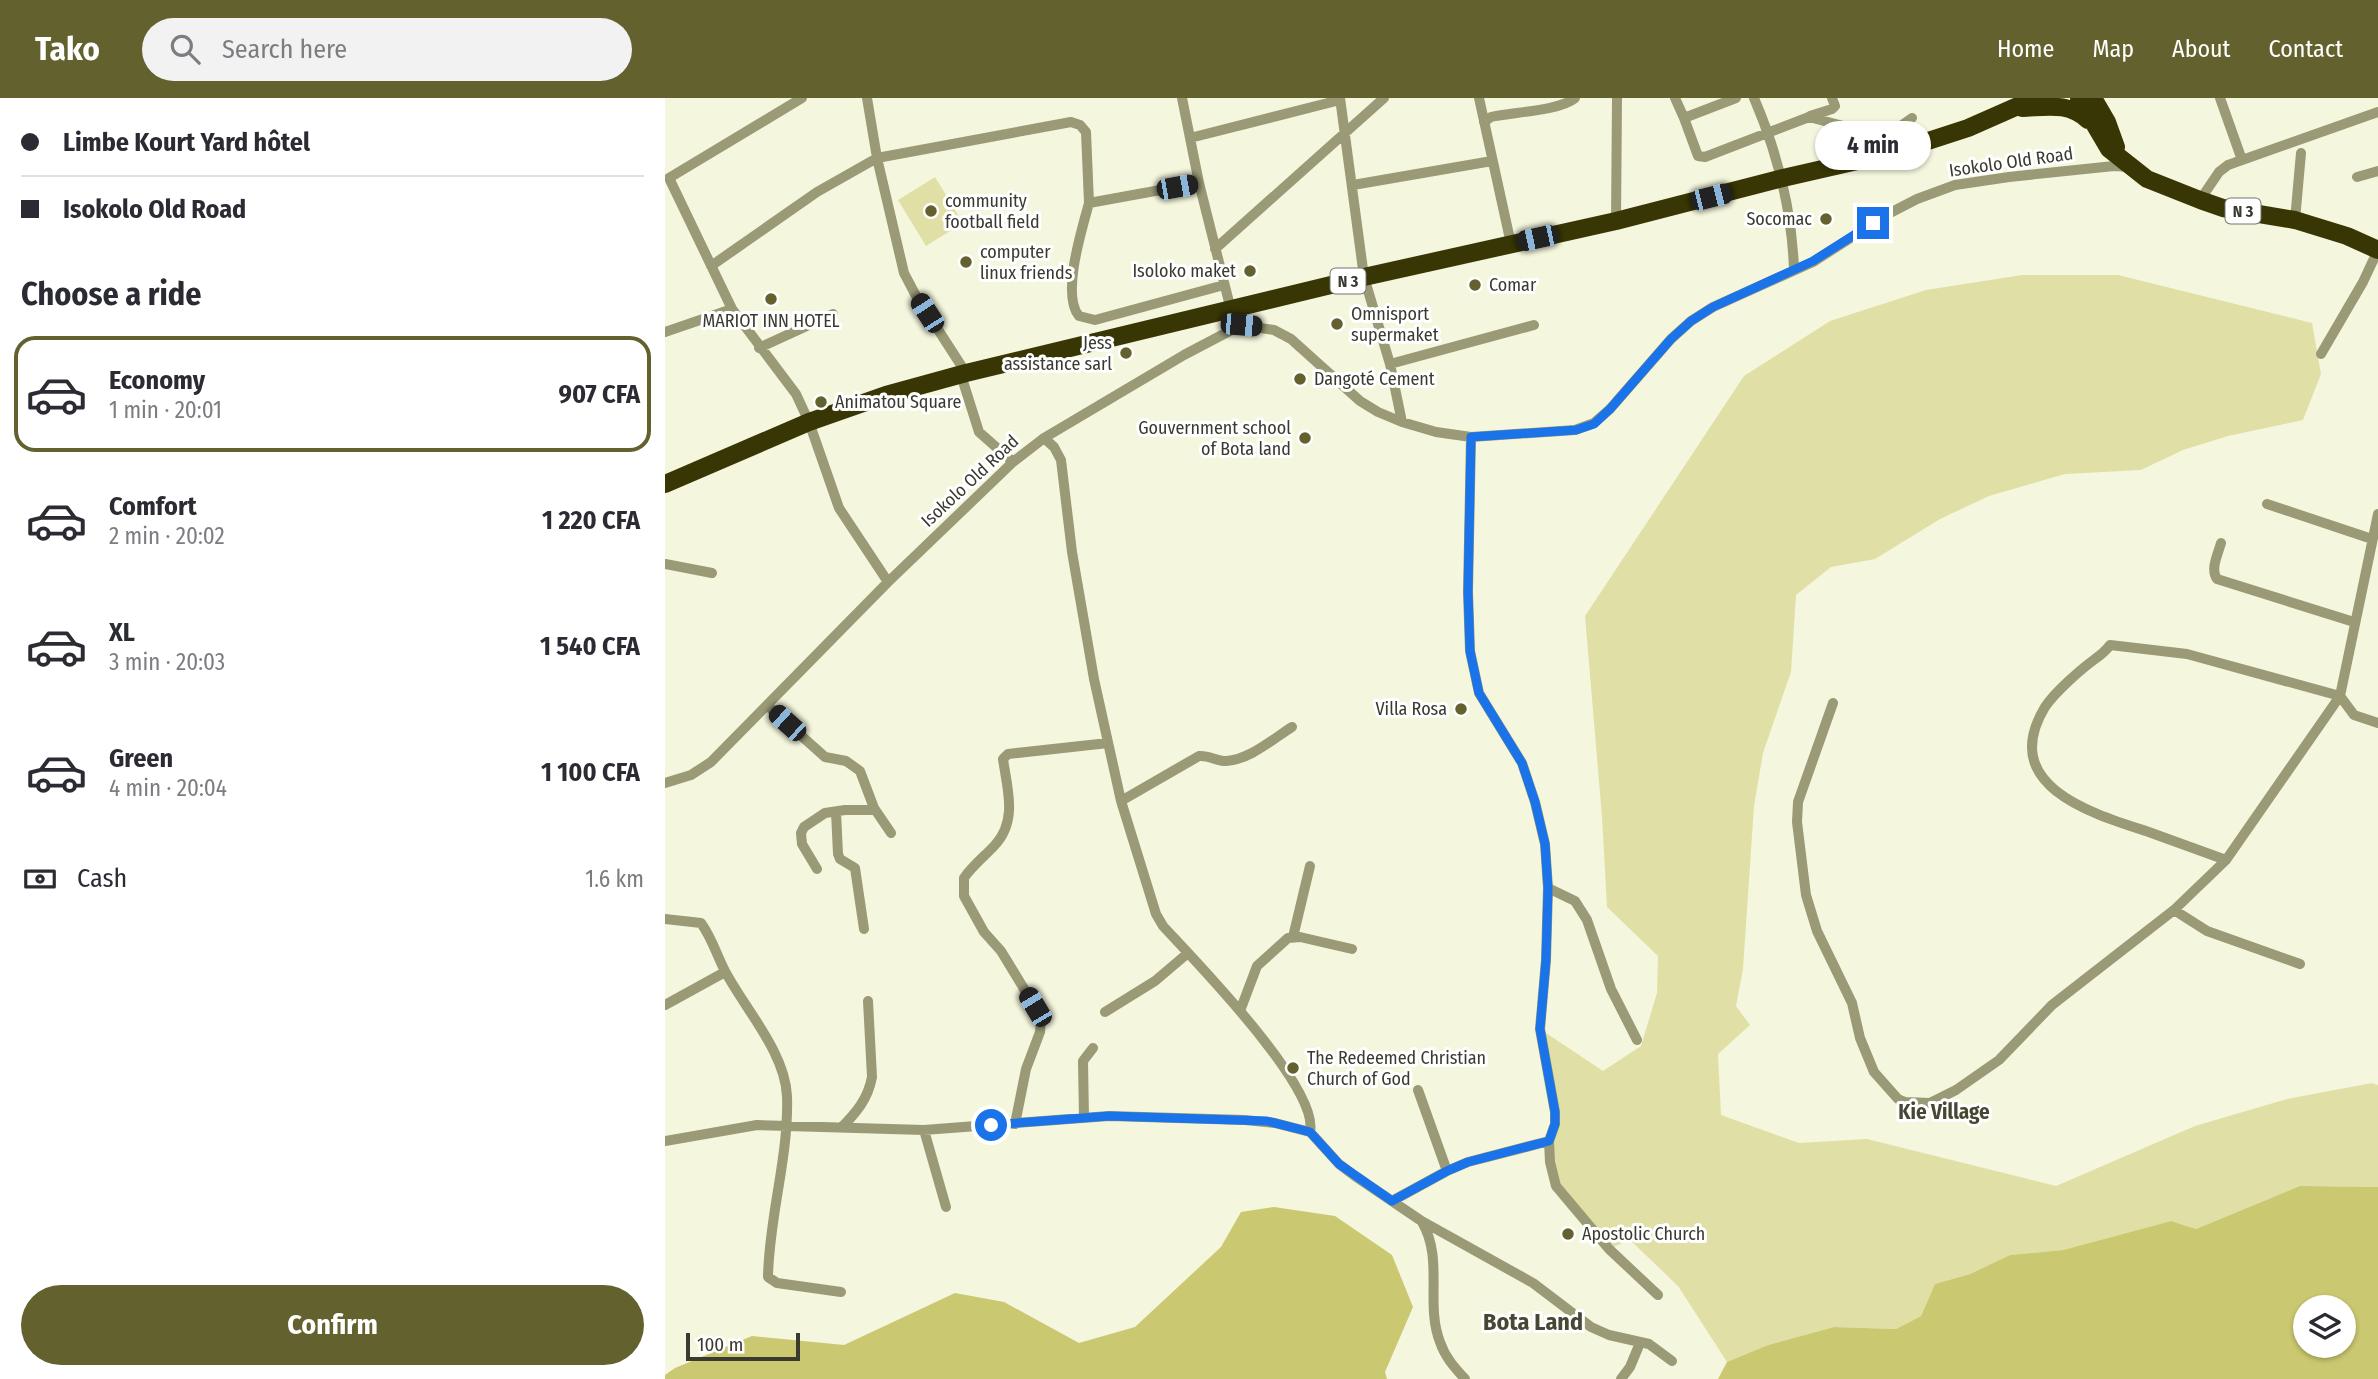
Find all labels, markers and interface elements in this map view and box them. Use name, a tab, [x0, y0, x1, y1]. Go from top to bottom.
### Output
search box	[142, 18, 632, 81]
text: Tako	[35, 29, 100, 69]
icon: search	[166, 30, 204, 68]
text: Search here	[222, 34, 347, 65]
text: Home	[1997, 35, 2054, 63]
text: Map	[2092, 35, 2134, 63]
text: About	[2172, 35, 2230, 63]
text: Contact	[2268, 35, 2343, 63]
callout: 4 min	[1815, 122, 1931, 170]
text: Limbe Kourt Yard hôtel	[63, 127, 310, 158]
text: 4 min	[1847, 131, 1899, 159]
street label: Isokolo Old Road	[1948, 142, 2074, 182]
car	[1155, 173, 1200, 201]
car	[1689, 182, 1734, 212]
place label: community football field	[945, 190, 1040, 233]
text: Isokolo Old Road	[63, 194, 246, 225]
road number: N 3	[2225, 198, 2261, 223]
marker: community football field	[923, 203, 939, 219]
route end	[1857, 207, 1889, 239]
place label: Socomac	[1746, 208, 1812, 230]
marker: Socomac	[1818, 211, 1834, 227]
car	[1515, 223, 1560, 253]
place label: computer linux friends	[980, 241, 1073, 284]
marker: computer linux friends	[958, 254, 974, 270]
place label: Isoloko maket	[1132, 260, 1236, 282]
marker: Isoloko maket	[1242, 263, 1258, 279]
road number: N 3	[1331, 268, 1365, 294]
place label: Comar	[1489, 274, 1537, 296]
text: Choose a ride	[21, 275, 202, 313]
marker: Comar	[1467, 277, 1483, 293]
car	[907, 290, 948, 336]
marker: MARIOT INN HOTEL	[763, 291, 779, 307]
place label: Omnisport supermaket	[1351, 303, 1439, 346]
place label: MARIOT INN HOTEL	[702, 310, 840, 332]
car	[1220, 313, 1263, 337]
marker: Omnisport supermaket	[1329, 316, 1345, 332]
place label: Jess assistance sarl	[1004, 332, 1112, 375]
marker: Jess assistance sarl	[1118, 345, 1134, 361]
icon: car	[25, 363, 88, 426]
text: Economy	[109, 365, 205, 396]
place label: Dangoté Cement	[1314, 368, 1435, 390]
marker: Dangoté Cement	[1292, 371, 1308, 387]
text: 907 CFA	[558, 379, 640, 410]
place label: Animatou Square	[835, 391, 961, 413]
marker: Animatou Square	[813, 394, 829, 410]
text: 1 min · 20:01	[109, 396, 222, 424]
place label: Gouvernment school of Bota land	[1138, 417, 1291, 460]
street label: Isokolo Old Road	[917, 430, 1023, 532]
marker: Gouvernment school of Bota land	[1297, 430, 1313, 446]
icon: car	[25, 489, 88, 552]
text: Comfort	[109, 491, 197, 522]
text: 1 220 CFA	[542, 505, 640, 536]
text: 2 min · 20:02	[109, 522, 225, 550]
icon: car	[25, 615, 88, 678]
text: XL	[109, 617, 135, 648]
text: 1 540 CFA	[540, 631, 640, 662]
text: 3 min · 20:03	[109, 648, 225, 676]
place label: Villa Rosa	[1375, 698, 1447, 720]
car	[765, 701, 810, 745]
marker: Villa Rosa	[1453, 701, 1469, 717]
icon: car	[25, 741, 88, 804]
text: Green	[109, 743, 173, 774]
text: 1 100 CFA	[541, 757, 640, 788]
text: 4 min · 20:04	[109, 774, 227, 802]
icon: cash	[21, 860, 59, 898]
text: Cash	[77, 863, 127, 894]
text: 1.6 km	[585, 865, 644, 893]
car	[1016, 984, 1055, 1030]
place label: The Redeemed Christian Church of God	[1307, 1047, 1486, 1090]
marker: The Redeemed Christian Church of God	[1285, 1060, 1301, 1076]
district label: Kie Village	[1898, 1099, 1990, 1125]
route start	[975, 1109, 1007, 1141]
place label: Apostolic Church	[1582, 1223, 1705, 1245]
marker: Apostolic Church	[1560, 1226, 1576, 1242]
button: Confirm	[21, 1285, 644, 1365]
map controls	[2293, 1295, 2356, 1358]
button: layers	[2293, 1295, 2356, 1358]
district label: Bota Land	[1483, 1308, 1583, 1336]
scale bar	[686, 1330, 800, 1362]
text: 100 m	[697, 1333, 743, 1356]

